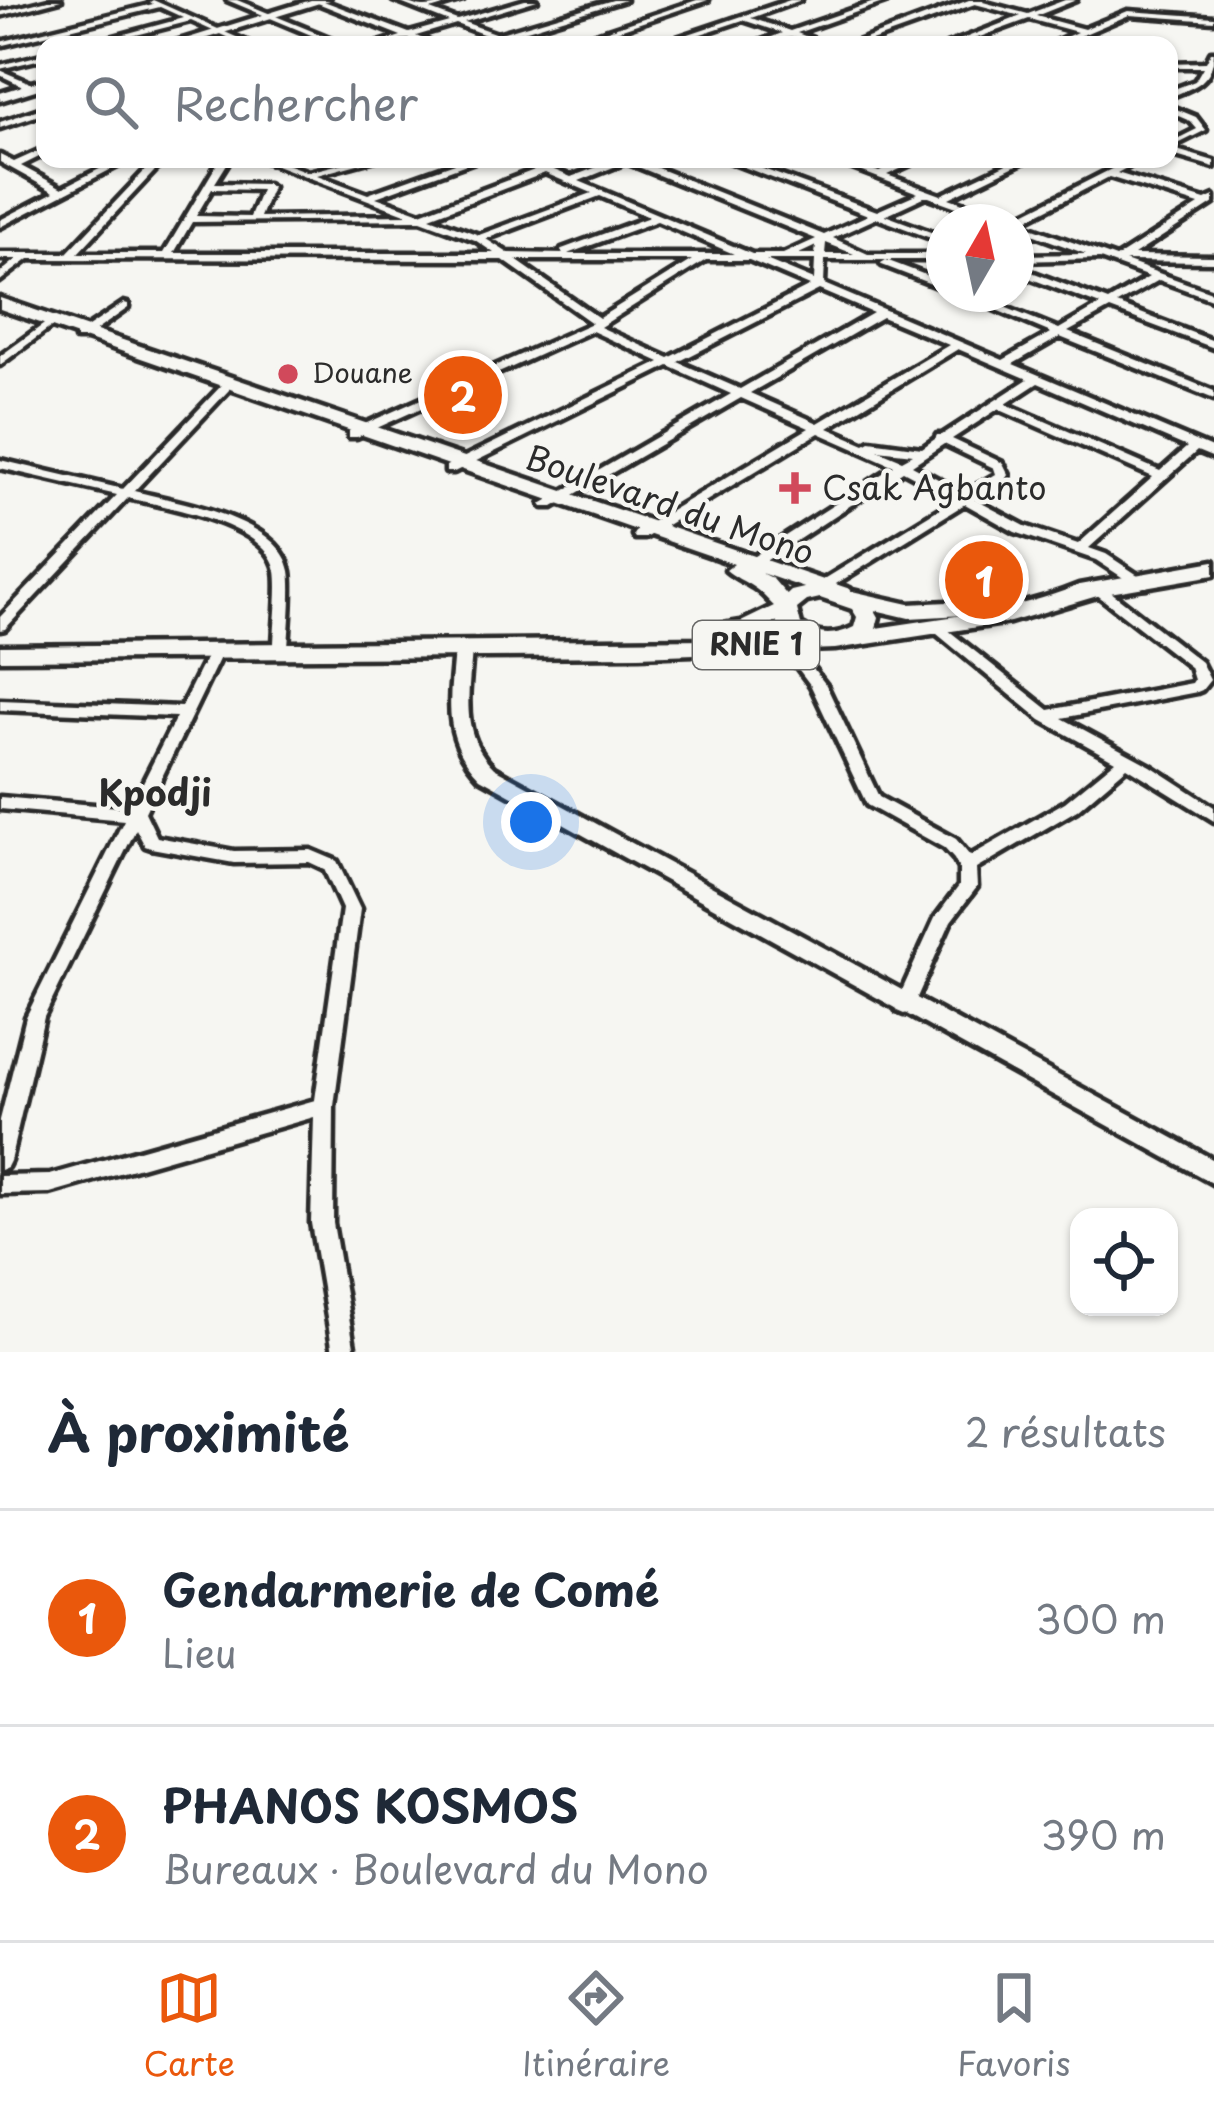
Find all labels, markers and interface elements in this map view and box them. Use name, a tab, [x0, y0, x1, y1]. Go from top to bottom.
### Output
search box	[36, 36, 1178, 168]
text: Rechercher	[174, 68, 418, 136]
icon: search	[78, 69, 144, 135]
north arrow	[926, 204, 1034, 312]
pin: 2	[424, 350, 502, 440]
place label: Douane	[312, 351, 413, 392]
marker: Douane	[275, 361, 301, 387]
street label: Boulevard du Mono	[520, 430, 822, 576]
place label: Csak Agbanto	[822, 461, 1047, 511]
marker: Csak Agbanto	[779, 472, 811, 504]
pin: 1	[945, 535, 1023, 625]
road number: RNIE 1	[693, 621, 819, 669]
district label: Kpodji	[99, 764, 211, 818]
your location	[501, 792, 561, 852]
map controls	[1070, 1208, 1178, 1316]
button: locate	[1070, 1208, 1178, 1316]
text: À proximité	[48, 1392, 349, 1469]
text: 2 résultats	[965, 1401, 1166, 1460]
text: Gendarmerie de Comé	[162, 1554, 659, 1622]
text: 1	[78, 1588, 96, 1647]
text: 300 m	[1035, 1588, 1166, 1647]
text: Lieu	[162, 1622, 237, 1681]
text: PHANOS KOSMOS	[162, 1770, 578, 1838]
text: 2	[73, 1804, 101, 1863]
text: 390 m	[1041, 1804, 1166, 1863]
text: Bureaux · Boulevard du Mono	[162, 1838, 709, 1897]
tab: Carte	[143, 1965, 235, 2087]
tab: Itinéraire	[522, 1965, 670, 2087]
tab: Favoris	[957, 1965, 1071, 2087]

